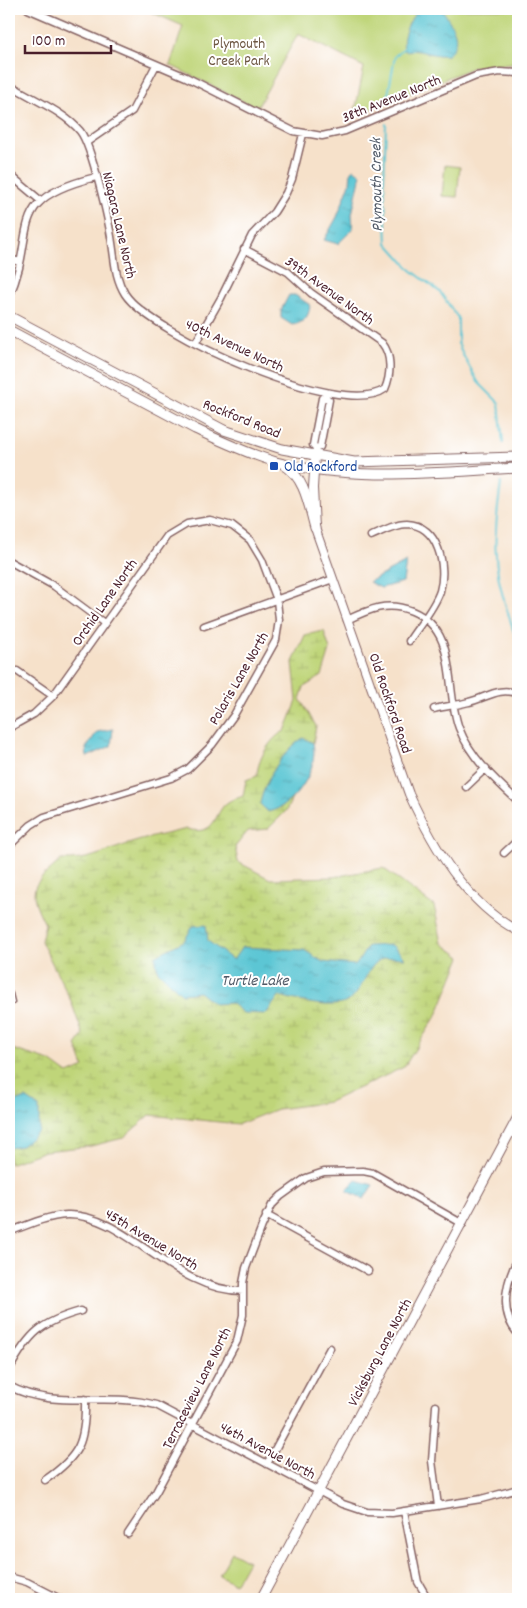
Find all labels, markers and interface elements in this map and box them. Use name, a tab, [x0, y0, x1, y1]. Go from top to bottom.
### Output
scale bar	[25, 22, 111, 54]
text: 100 m	[32, 31, 65, 53]
park label: Plymouth Creek Park	[208, 34, 270, 73]
street label: 38th Avenue North	[339, 70, 445, 130]
water label: Plymouth Creek	[365, 136, 390, 232]
street label: Niagara Lane North	[95, 170, 141, 281]
street label: 39th Avenue North	[280, 252, 378, 332]
street label: 40th Avenue North	[181, 314, 287, 379]
street label: Rockford Road	[199, 394, 283, 445]
place label: Old Rockford	[284, 457, 357, 479]
marker: Old Rockford	[268, 460, 280, 472]
street label: Orchid Lane North	[67, 555, 144, 651]
street label: Polaris Lane North	[204, 628, 275, 730]
street label: Old Rockford Road	[362, 650, 417, 757]
water label: Turtle Lake	[221, 970, 290, 993]
street label: 45th Avenue North	[100, 1204, 202, 1277]
street label: Vicksburg Lane North	[343, 1295, 419, 1411]
street label: Terraceview Lane North	[157, 1324, 238, 1454]
street label: 46th Avenue North	[215, 1417, 319, 1486]

